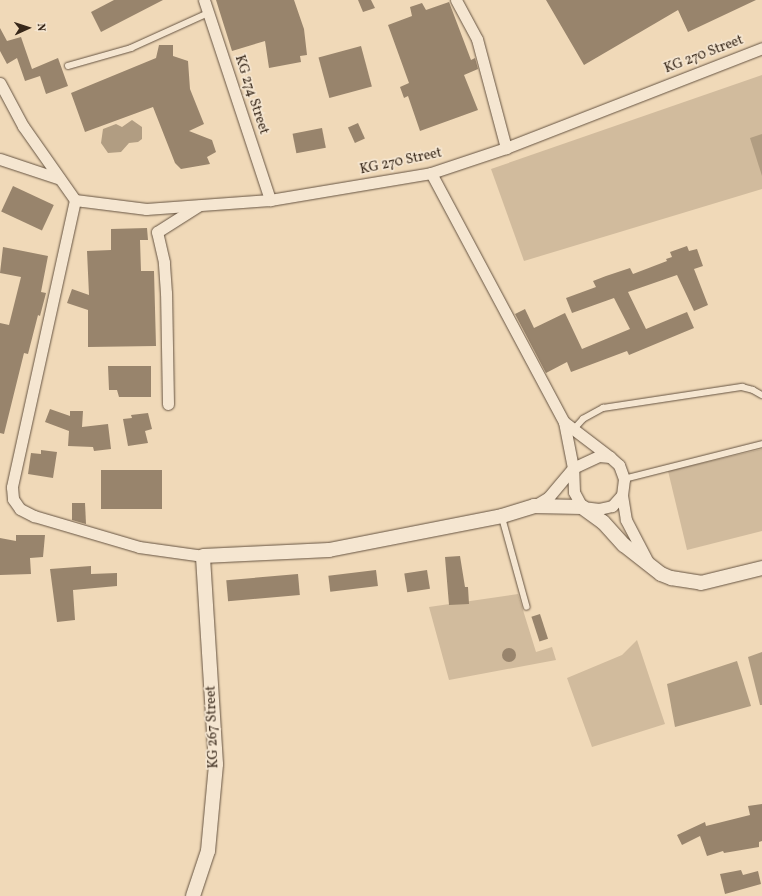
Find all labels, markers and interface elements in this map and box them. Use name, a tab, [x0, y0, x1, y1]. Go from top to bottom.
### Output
north arrow	[8, 8, 48, 48]
text: N	[33, 23, 48, 32]
street label: KG 270 Street	[662, 32, 746, 78]
street label: KG 274 Street	[230, 53, 272, 137]
street label: KG 270 Street	[358, 145, 444, 179]
street label: KG 267 Street	[203, 685, 223, 769]

